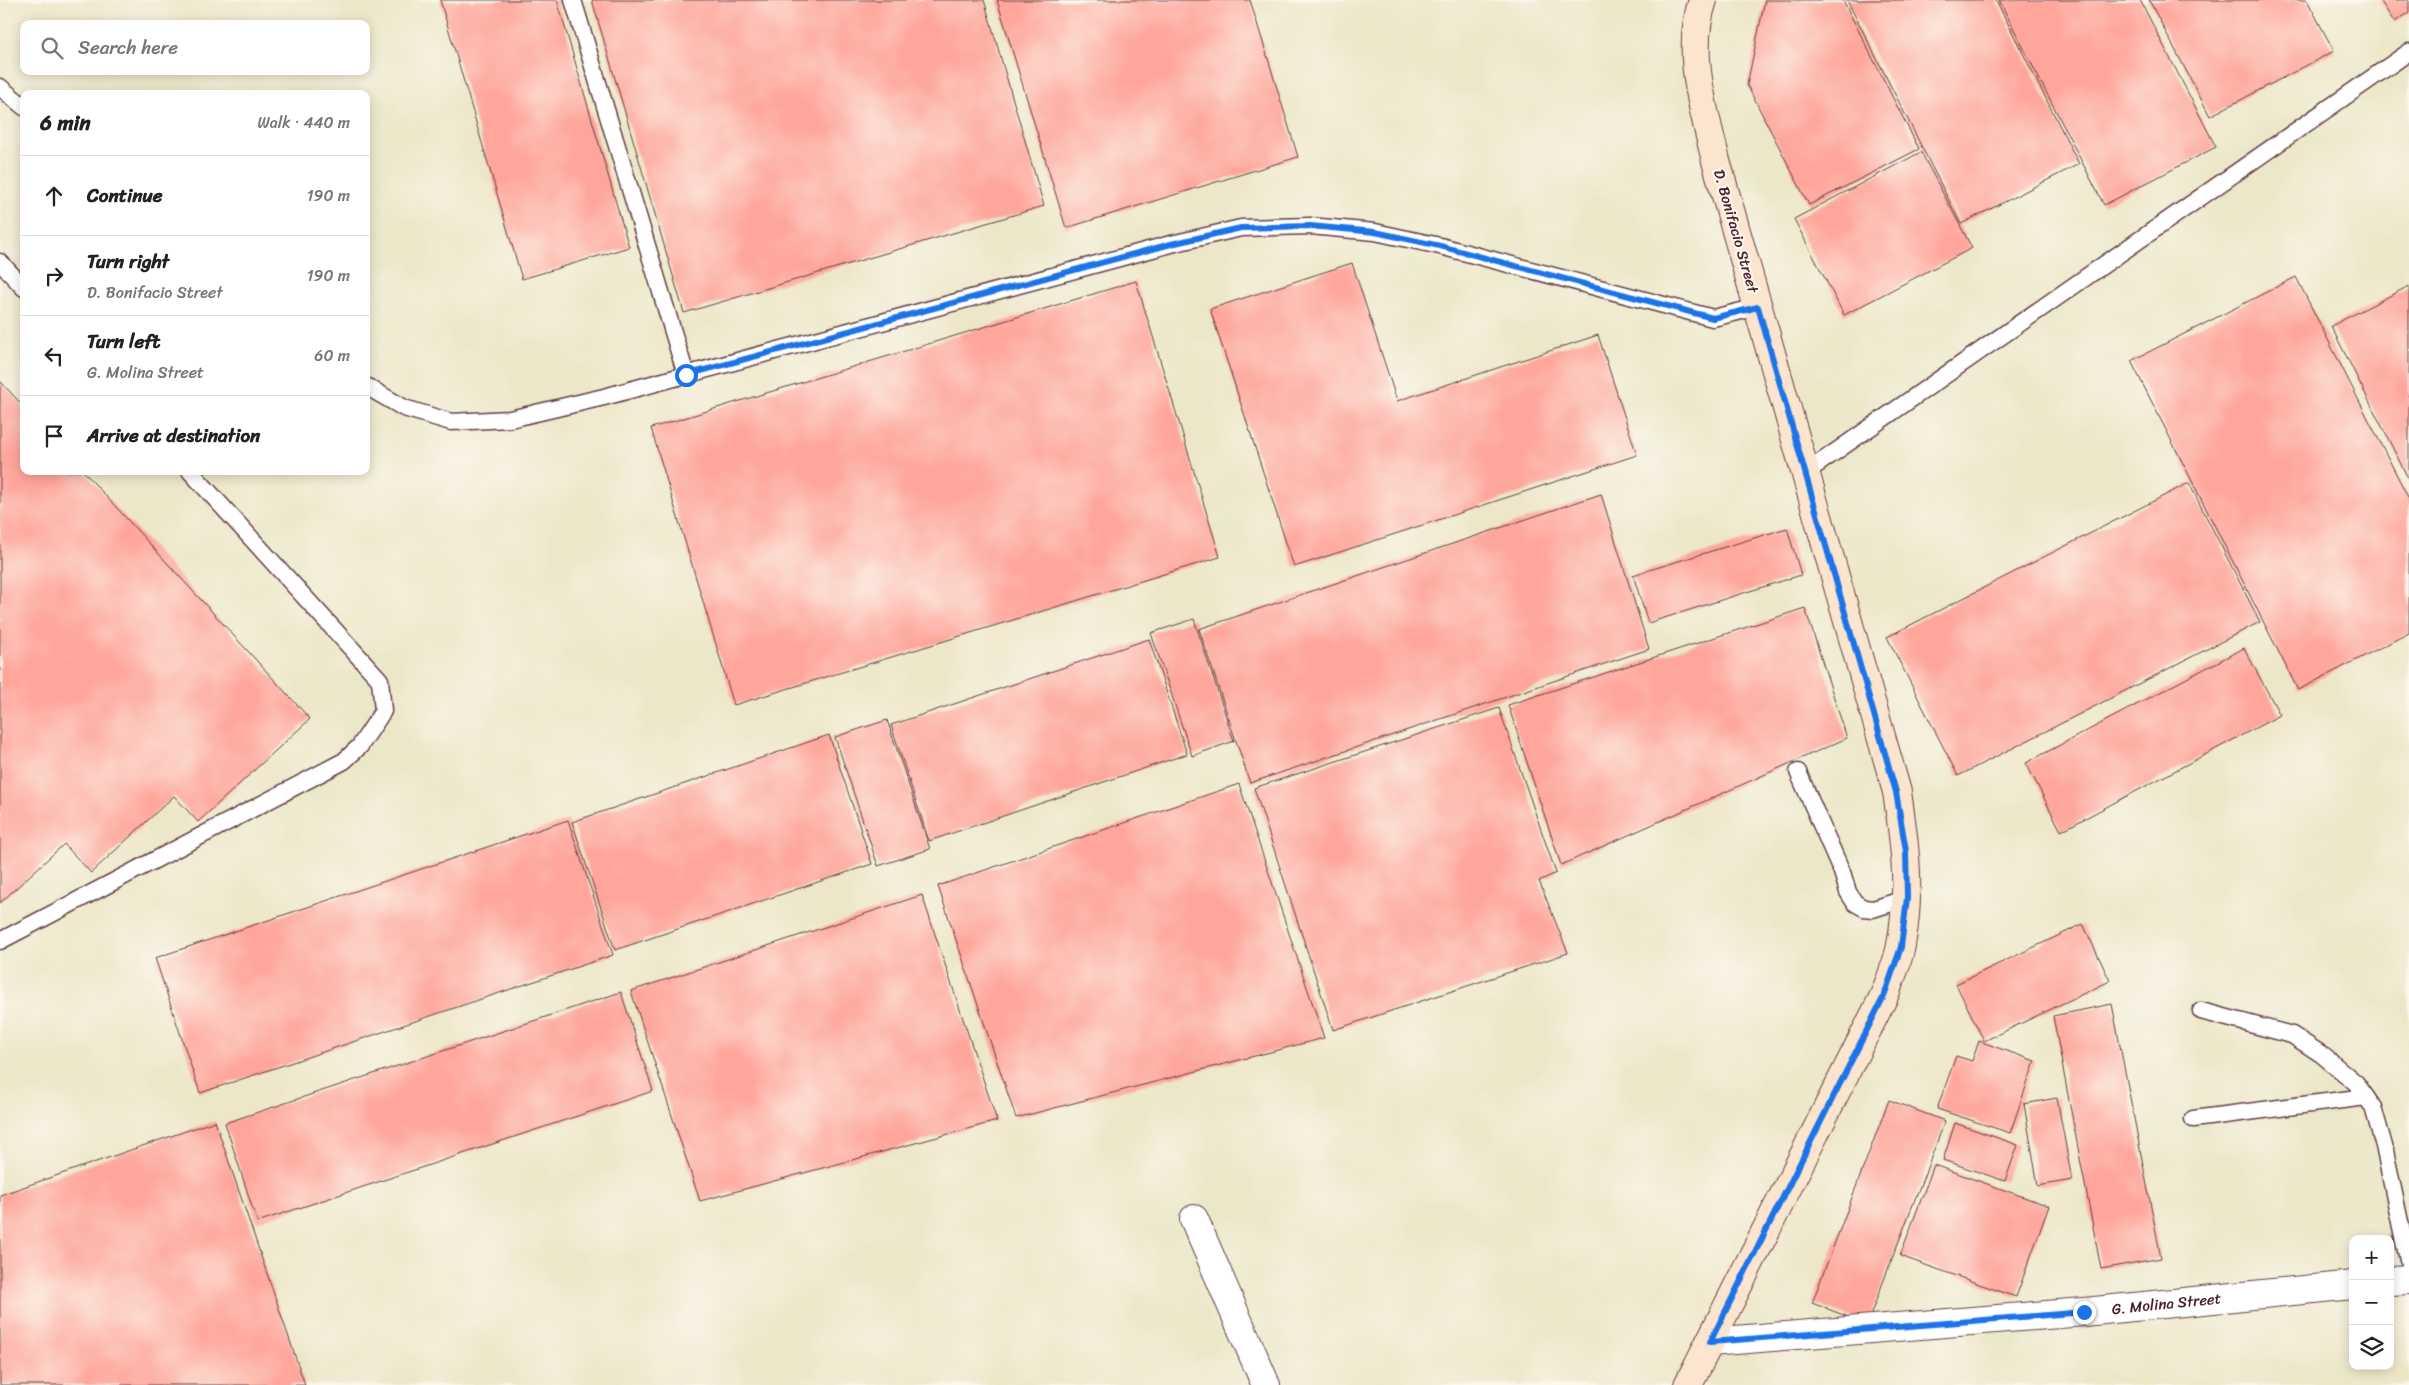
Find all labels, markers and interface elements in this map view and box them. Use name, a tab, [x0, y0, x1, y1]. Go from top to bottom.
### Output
search box	[20, 20, 370, 75]
text: Search here	[78, 31, 178, 64]
icon: search	[38, 34, 66, 62]
text: 6 min	[40, 104, 91, 142]
text: Walk · 440 m	[257, 108, 350, 137]
street label: D. Bonifacio Street	[1706, 166, 1766, 297]
text: Continue	[87, 179, 163, 212]
text: 190 m	[307, 181, 350, 210]
icon: ahead	[40, 182, 68, 210]
text: Turn right	[87, 245, 169, 278]
text: 190 m	[307, 261, 350, 290]
icon: right	[40, 262, 68, 290]
text: D. Bonifacio Street	[87, 278, 223, 307]
text: Turn left	[87, 325, 160, 358]
text: 60 m	[314, 341, 350, 370]
icon: left	[40, 342, 68, 370]
text: G. Molina Street	[87, 358, 204, 387]
route start	[675, 364, 698, 387]
text: Arrive at destination	[87, 419, 260, 452]
icon: arrive	[40, 422, 68, 450]
map controls	[2349, 1235, 2394, 1370]
button: +	[2349, 1235, 2394, 1280]
button: −	[2349, 1280, 2394, 1325]
street label: G. Molina Street	[2110, 1285, 2223, 1322]
route end	[2073, 1301, 2096, 1324]
button: layers	[2349, 1325, 2394, 1370]

